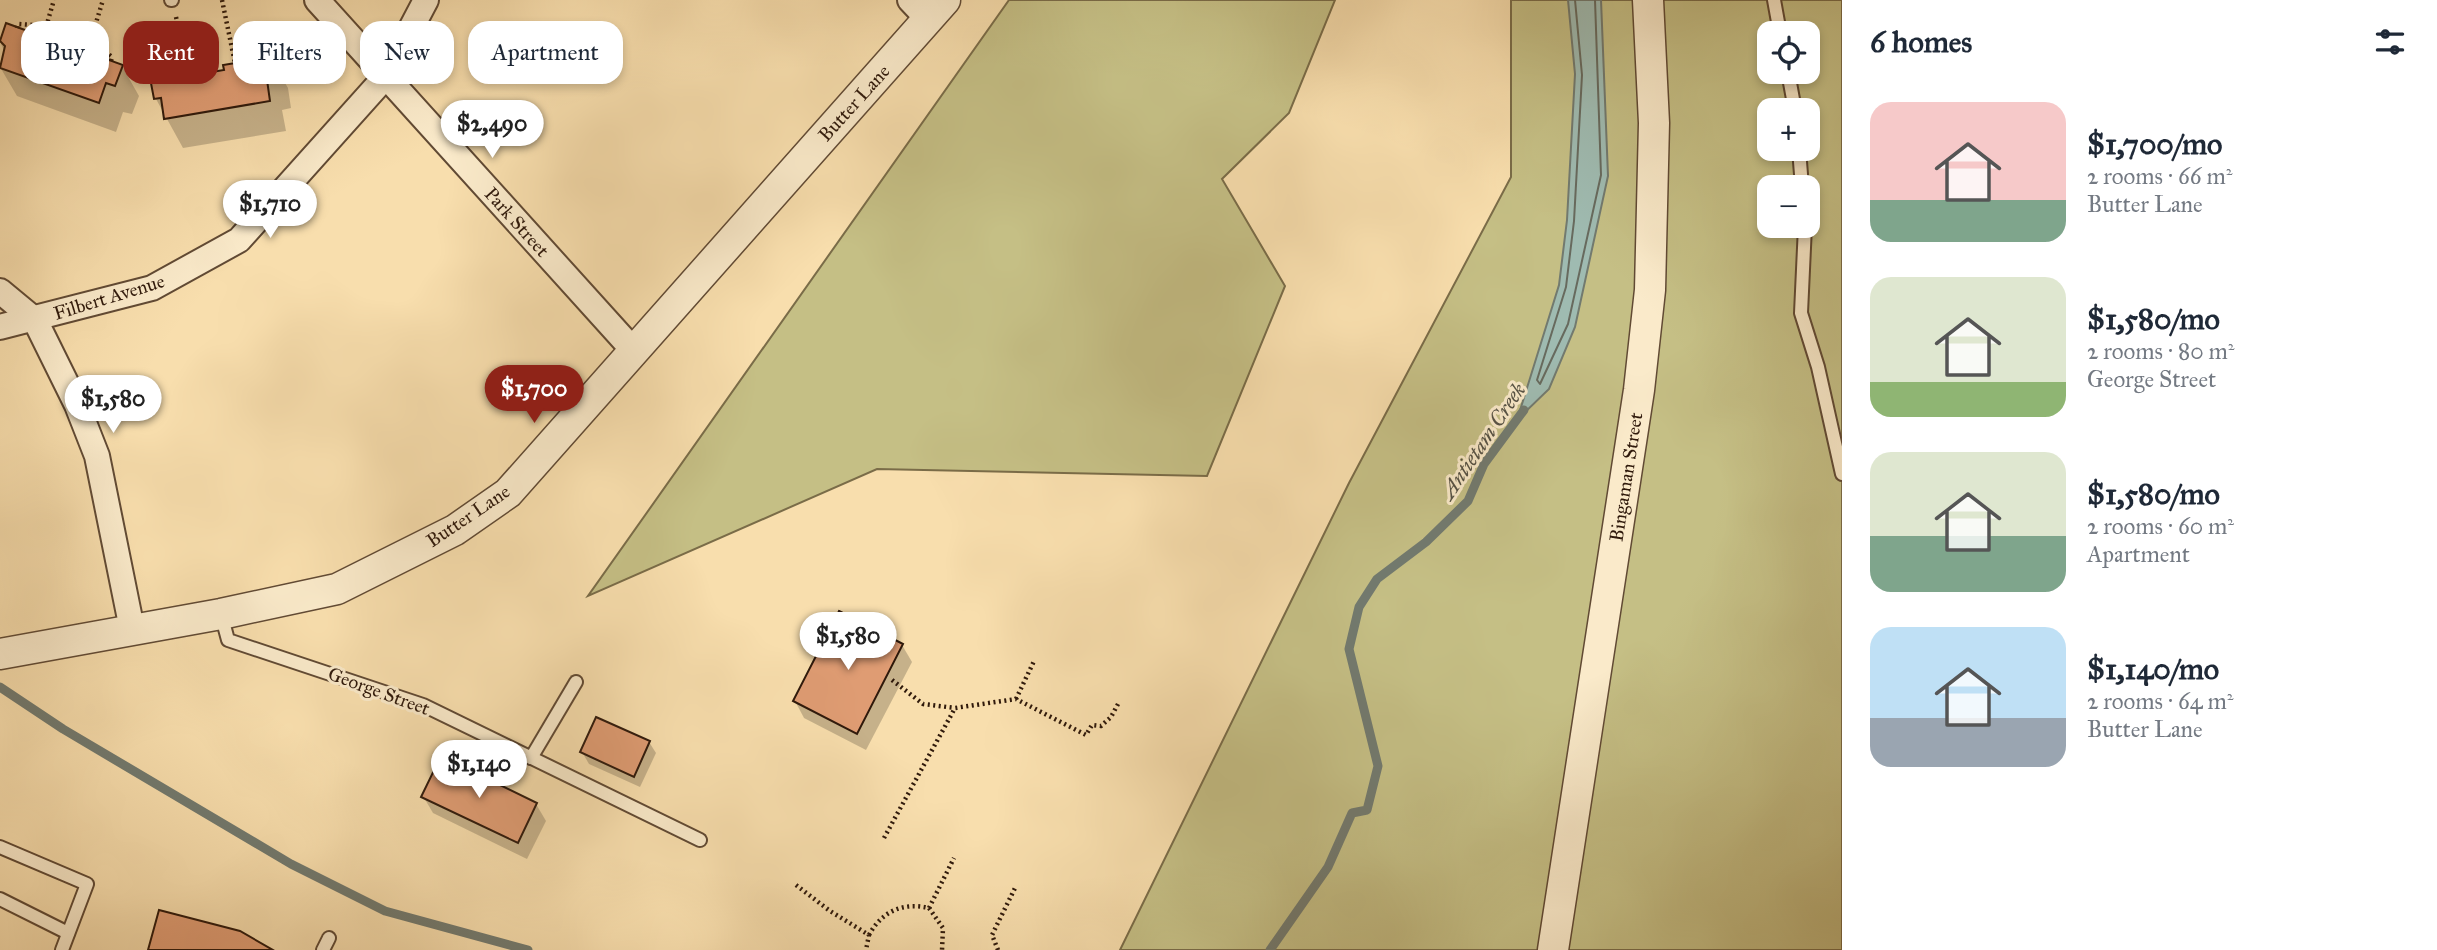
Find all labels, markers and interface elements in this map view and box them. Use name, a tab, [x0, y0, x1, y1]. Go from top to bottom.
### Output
chip: Buy	[21, 21, 109, 84]
chip: Rent	[123, 21, 219, 84]
chip: Filters	[233, 21, 346, 84]
chip: New	[360, 21, 454, 84]
chip: Apartment	[468, 21, 623, 84]
map controls	[1757, 21, 1820, 238]
button: locate	[1757, 21, 1820, 84]
icon: filters	[2371, 23, 2409, 61]
text: 6 homes	[1870, 24, 1972, 60]
street label: Butter Lane	[813, 60, 895, 146]
button: +	[1757, 98, 1820, 161]
pin: $2,490	[435, 100, 549, 160]
text: $2,490	[457, 109, 527, 137]
text: $1,700/mo	[2087, 126, 2222, 162]
icon: home	[1926, 130, 2010, 214]
text: 2 rooms · 66 m²	[2087, 162, 2232, 190]
button: −	[1757, 175, 1820, 238]
pin: $1,710	[213, 180, 327, 240]
street label: Park Street	[480, 182, 554, 262]
text: $1,710	[239, 189, 301, 217]
text: Butter Lane	[2087, 190, 2203, 218]
street label: Filbert Avenue	[51, 269, 167, 325]
text: $1,580/mo	[2087, 301, 2220, 337]
icon: home	[1926, 305, 2010, 389]
text: 2 rooms · 80 m²	[2087, 337, 2234, 365]
text: George Street	[2087, 365, 2216, 393]
pin: $1,700	[477, 366, 591, 425]
text: $1,700	[501, 374, 567, 402]
pin: $1,580	[56, 376, 170, 435]
water label: Antietam Creek	[1433, 377, 1532, 506]
text: $1,580	[81, 384, 145, 412]
street label: Bingaman Street	[1604, 411, 1649, 543]
text: $1,580/mo	[2087, 476, 2220, 512]
street label: Butter Lane	[422, 480, 514, 552]
icon: home	[1926, 480, 2010, 564]
text: 2 rooms · 60 m²	[2087, 512, 2234, 540]
text: Apartment	[2087, 540, 2190, 568]
pin: $1,580	[791, 612, 905, 672]
text: $1,580	[816, 621, 880, 649]
text: $1,140/mo	[2087, 651, 2219, 687]
icon: home	[1926, 655, 2010, 739]
street label: George Street	[325, 662, 433, 721]
text: 2 rooms · 64 m²	[2087, 687, 2233, 715]
text: Butter Lane	[2087, 715, 2203, 743]
pin: $1,140	[422, 740, 536, 800]
text: $1,140	[447, 749, 511, 777]

